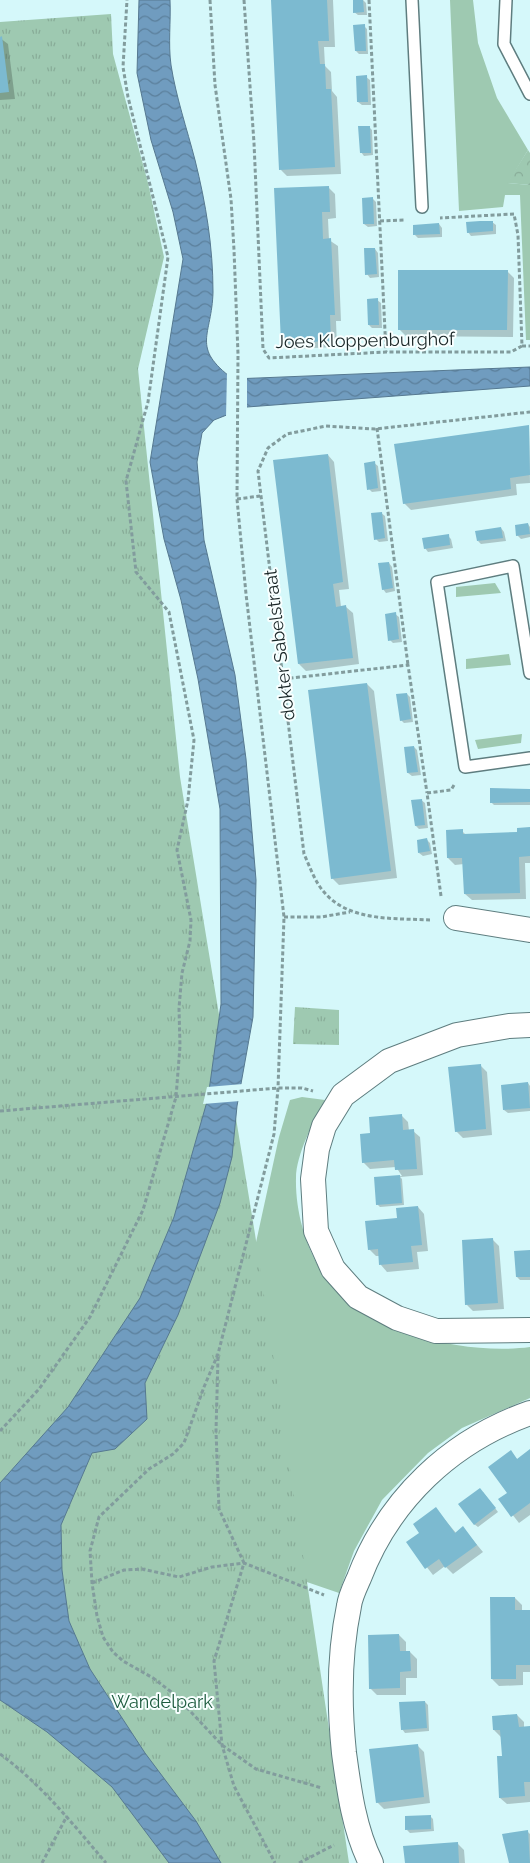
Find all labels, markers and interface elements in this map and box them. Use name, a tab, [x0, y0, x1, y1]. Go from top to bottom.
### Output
street label: Joes Kloppenburghof	[275, 328, 456, 352]
street label: dokter Sabelstraat	[259, 568, 299, 722]
park label: Wandelpark	[111, 1691, 213, 1712]

